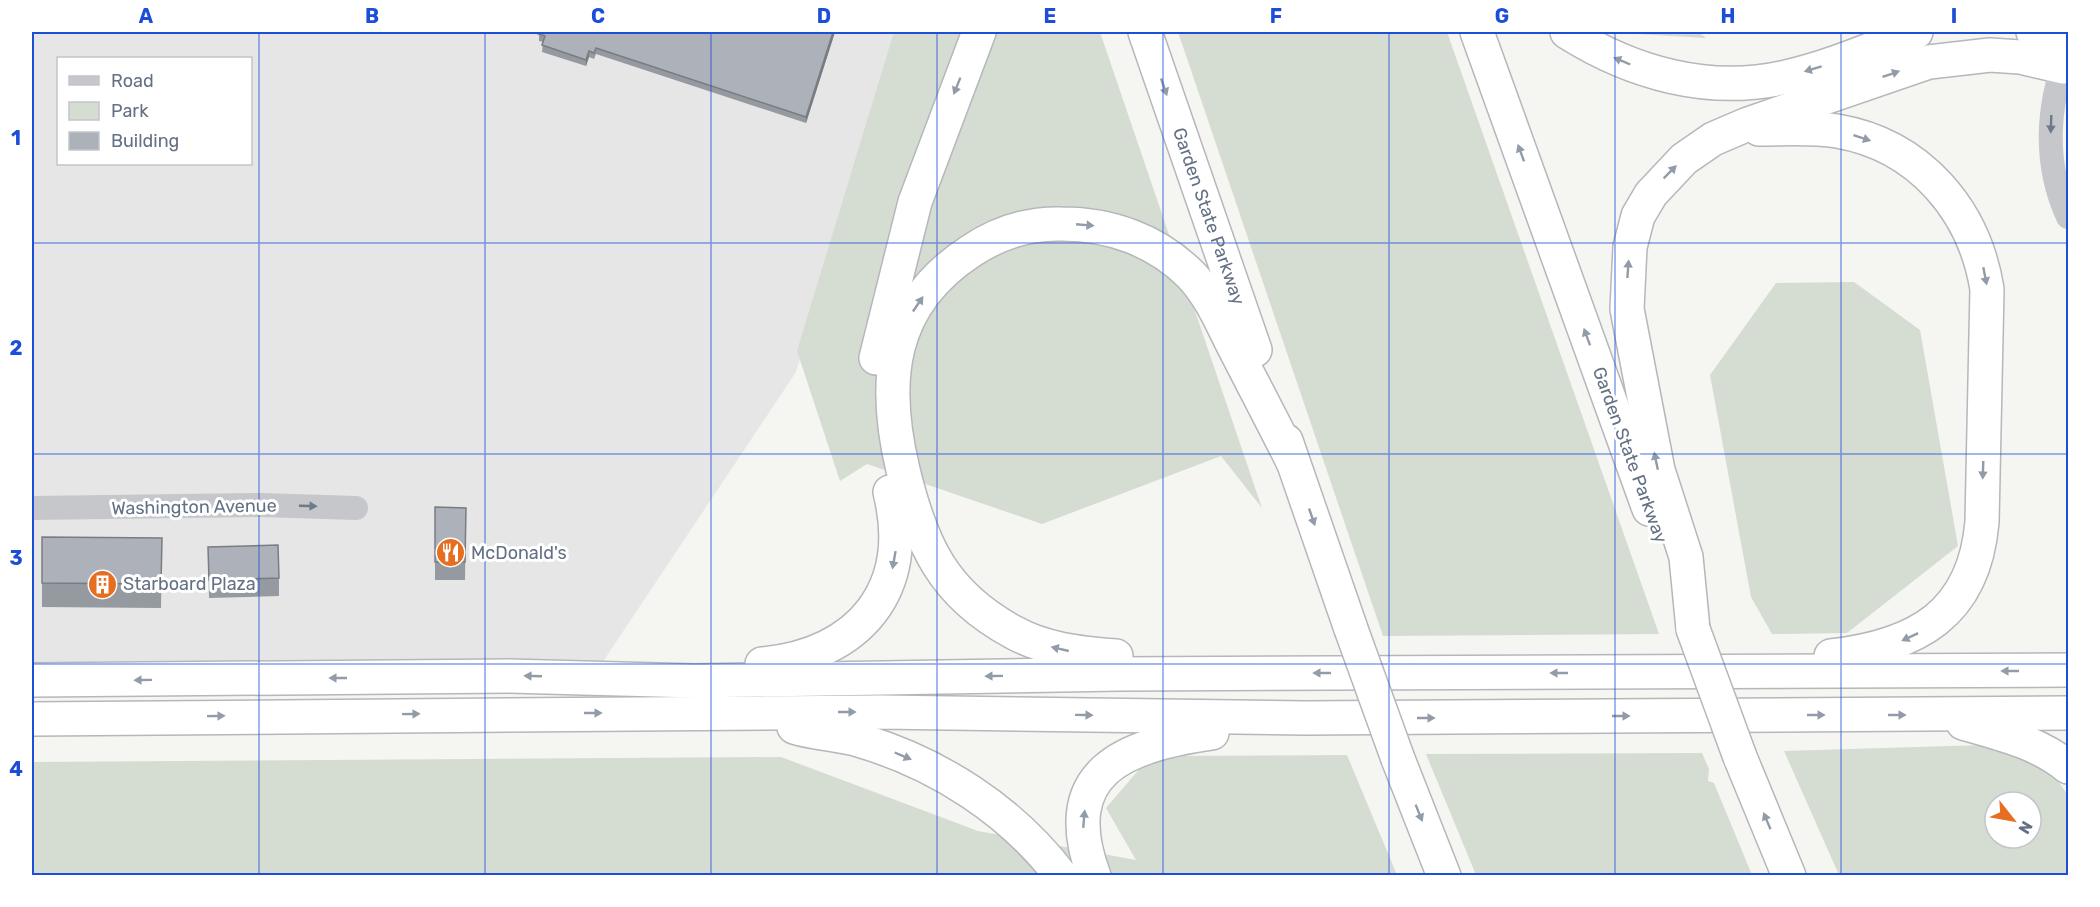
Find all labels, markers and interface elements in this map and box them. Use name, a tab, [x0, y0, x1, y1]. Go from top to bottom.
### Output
text: A	[139, 4, 154, 28]
text: B	[365, 4, 379, 28]
text: C	[591, 4, 605, 28]
text: D	[817, 4, 831, 28]
text: E	[1044, 4, 1056, 28]
text: F	[1270, 4, 1282, 28]
text: G	[1495, 4, 1509, 28]
text: H	[1721, 4, 1735, 28]
text: I	[1951, 4, 1957, 28]
one-way arrow	[1613, 56, 1631, 65]
legend	[57, 57, 252, 165]
one-way arrow	[1804, 65, 1822, 75]
one-way arrow	[1882, 69, 1900, 79]
text: Road	[111, 70, 154, 92]
one-way arrow	[952, 77, 961, 95]
one-way arrow	[1159, 78, 1169, 96]
text: Park	[111, 100, 149, 122]
one-way arrow	[2047, 114, 2056, 133]
street label: Garden State Parkway	[1168, 125, 1250, 308]
text: 1	[11, 126, 21, 150]
text: Building	[111, 130, 179, 152]
one-way arrow	[1853, 133, 1871, 143]
one-way arrow	[1515, 144, 1525, 162]
one-way arrow	[1663, 166, 1677, 180]
one-way arrow	[1075, 220, 1094, 230]
one-way arrow	[1623, 259, 1632, 278]
one-way arrow	[1981, 266, 1990, 285]
one-way arrow	[912, 296, 923, 312]
one-way arrow	[1582, 328, 1591, 346]
text: 2	[10, 336, 23, 360]
street label: Garden State Parkway	[1588, 364, 1672, 546]
one-way arrow	[1651, 452, 1661, 470]
one-way arrow	[1979, 461, 1988, 480]
street label: Washington Avenue	[111, 495, 277, 519]
one-way arrow	[299, 501, 318, 511]
one-way arrow	[1308, 508, 1318, 526]
restaurant icon: McDonald's	[434, 537, 466, 569]
place label: McDonald's	[471, 542, 567, 564]
text: 3	[9, 546, 23, 570]
one-way arrow	[890, 550, 899, 569]
building icon: Starboard Plaza	[86, 568, 118, 600]
place label: Starboard Plaza	[123, 573, 256, 595]
one-way arrow	[1901, 633, 1918, 642]
one-way arrow	[1050, 644, 1069, 654]
one-way arrow	[2001, 666, 2020, 676]
one-way arrow	[1550, 668, 1569, 678]
one-way arrow	[1313, 669, 1332, 678]
one-way arrow	[524, 672, 543, 681]
one-way arrow	[985, 672, 1004, 681]
one-way arrow	[329, 673, 348, 683]
one-way arrow	[134, 675, 153, 684]
one-way arrow	[837, 707, 856, 717]
one-way arrow	[584, 708, 603, 718]
one-way arrow	[401, 709, 420, 719]
one-way arrow	[1074, 710, 1093, 719]
one-way arrow	[1807, 710, 1826, 720]
one-way arrow	[1887, 710, 1906, 720]
one-way arrow	[1612, 711, 1631, 721]
one-way arrow	[206, 712, 225, 721]
one-way arrow	[1417, 713, 1436, 723]
one-way arrow	[895, 751, 913, 761]
text: 4	[9, 757, 23, 781]
north arrow	[1983, 790, 2043, 850]
one-way arrow	[1415, 805, 1425, 823]
one-way arrow	[1079, 809, 1088, 828]
one-way arrow	[1762, 812, 1772, 830]
text: N	[2014, 818, 2037, 837]

